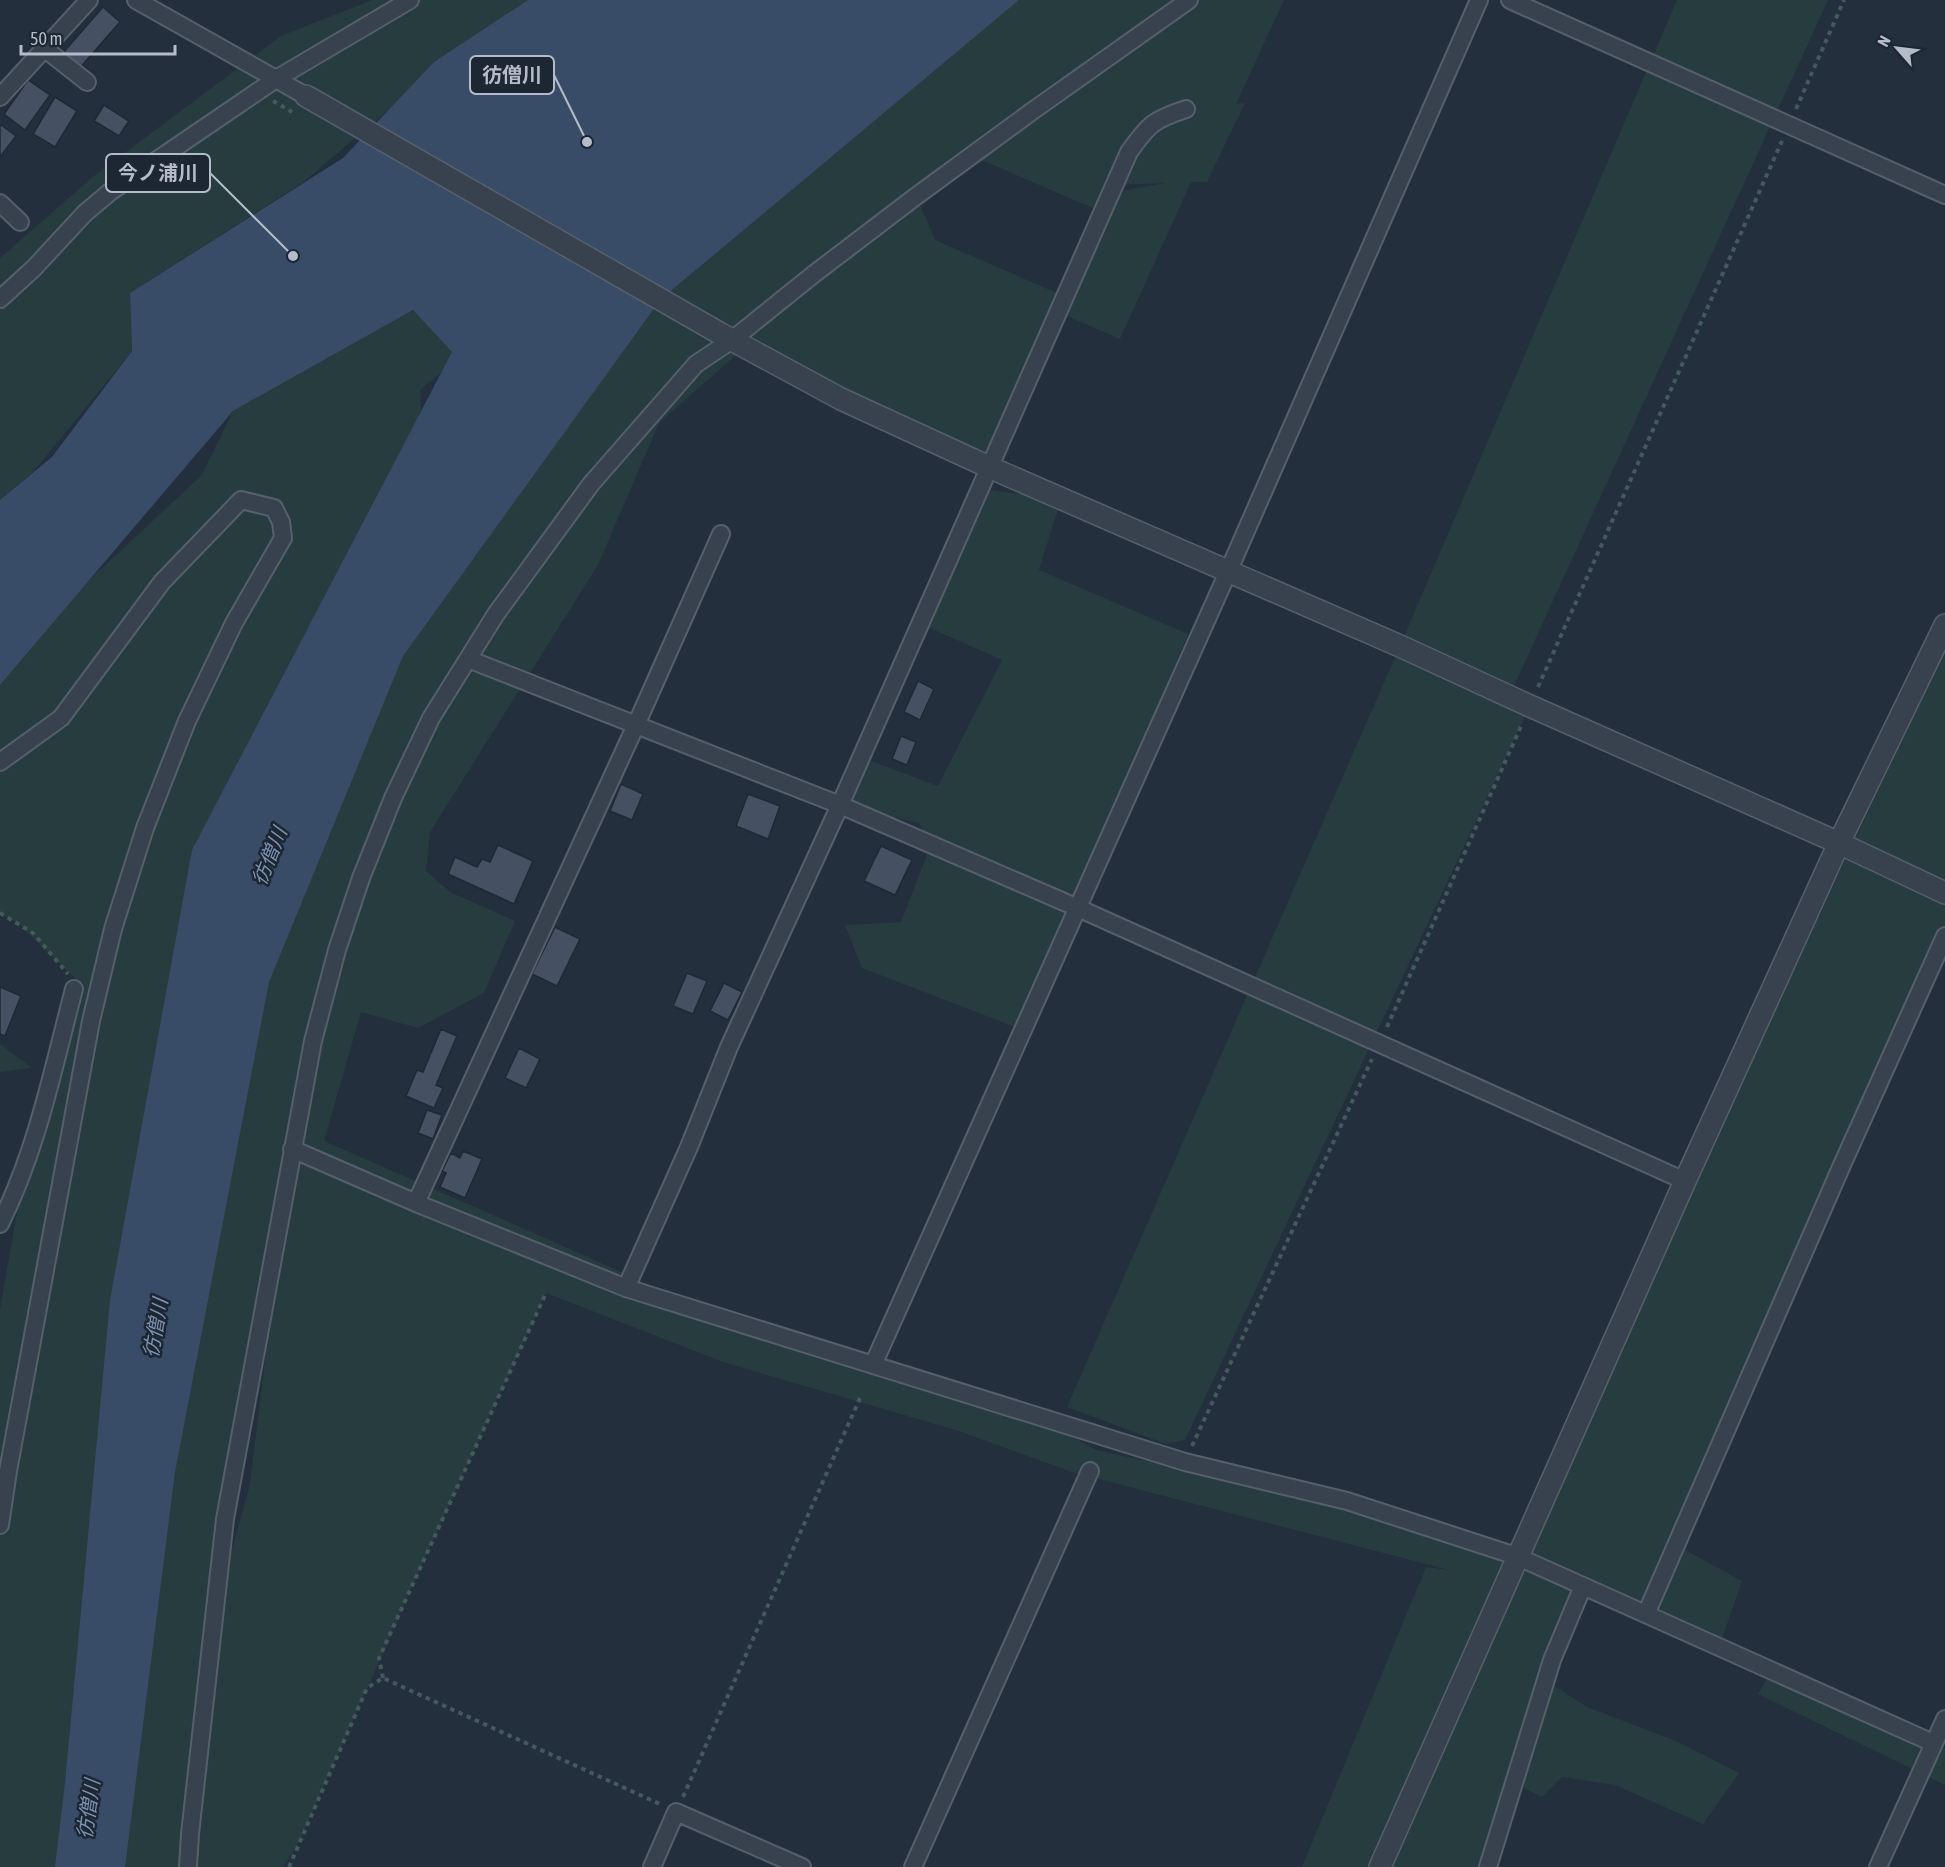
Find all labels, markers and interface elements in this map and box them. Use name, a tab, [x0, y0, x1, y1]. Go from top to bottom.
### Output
scale bar	[21, 18, 176, 56]
north arrow	[1867, 18, 1927, 78]
text: 50 m	[30, 28, 62, 49]
text: N	[1874, 33, 1894, 49]
callout: 彷僧川	[470, 56, 554, 94]
text: 彷僧川	[482, 63, 542, 86]
callout: 今ノ浦川	[106, 154, 210, 192]
text: 今ノ浦川	[118, 161, 198, 184]
water label: 彷僧川	[247, 822, 292, 888]
water label: 彷僧川	[138, 1294, 172, 1360]
water label: 彷僧川	[72, 1776, 104, 1840]

